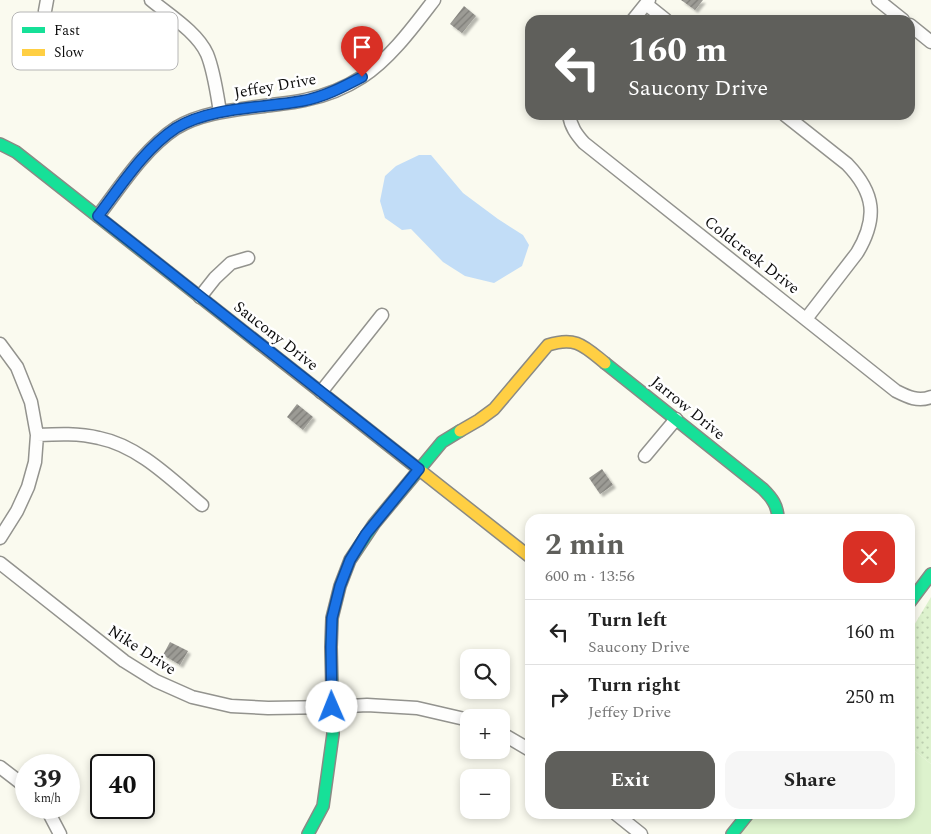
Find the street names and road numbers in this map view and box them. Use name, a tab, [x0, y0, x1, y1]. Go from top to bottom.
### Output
street label: Jeffey Drive	[232, 67, 318, 105]
street label: Coldcreek Drive	[699, 210, 805, 300]
street label: Saucony Drive	[228, 295, 324, 377]
street label: Jarrow Drive	[645, 370, 731, 446]
street label: Nike Drive	[103, 619, 181, 681]

